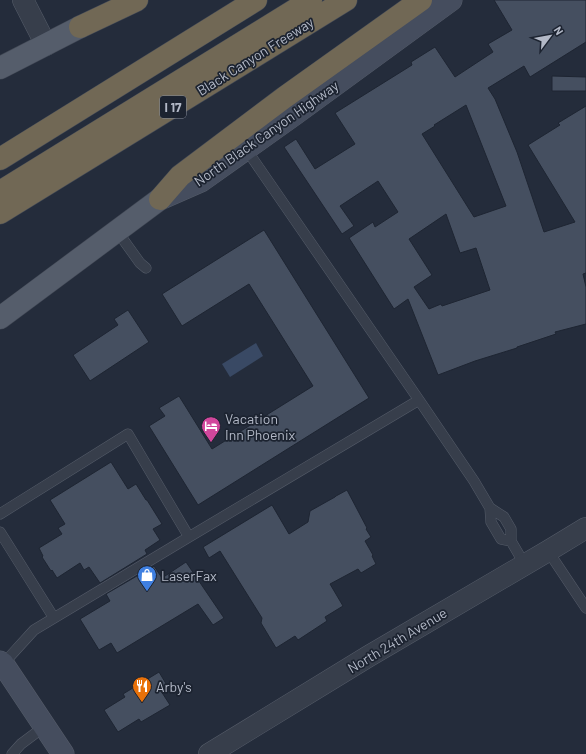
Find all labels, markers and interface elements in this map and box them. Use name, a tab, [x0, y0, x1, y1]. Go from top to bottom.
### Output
street label: Black Canyon Freeway	[193, 13, 317, 99]
north arrow	[530, 16, 570, 56]
text: N	[551, 24, 566, 37]
street label: North Black Canyon Highway	[191, 76, 342, 189]
road number: I 17	[160, 96, 186, 118]
place label: Vacation Inn Phoenix	[225, 410, 295, 443]
hotel icon: Vacation Inn Phoenix	[200, 415, 222, 443]
shop icon: LaserFax	[136, 564, 158, 592]
place label: LaserFax	[161, 567, 217, 584]
street label: North 24th Avenue	[344, 604, 450, 676]
restaurant icon: Arby's	[131, 675, 153, 703]
place label: Arby's	[156, 678, 192, 695]

